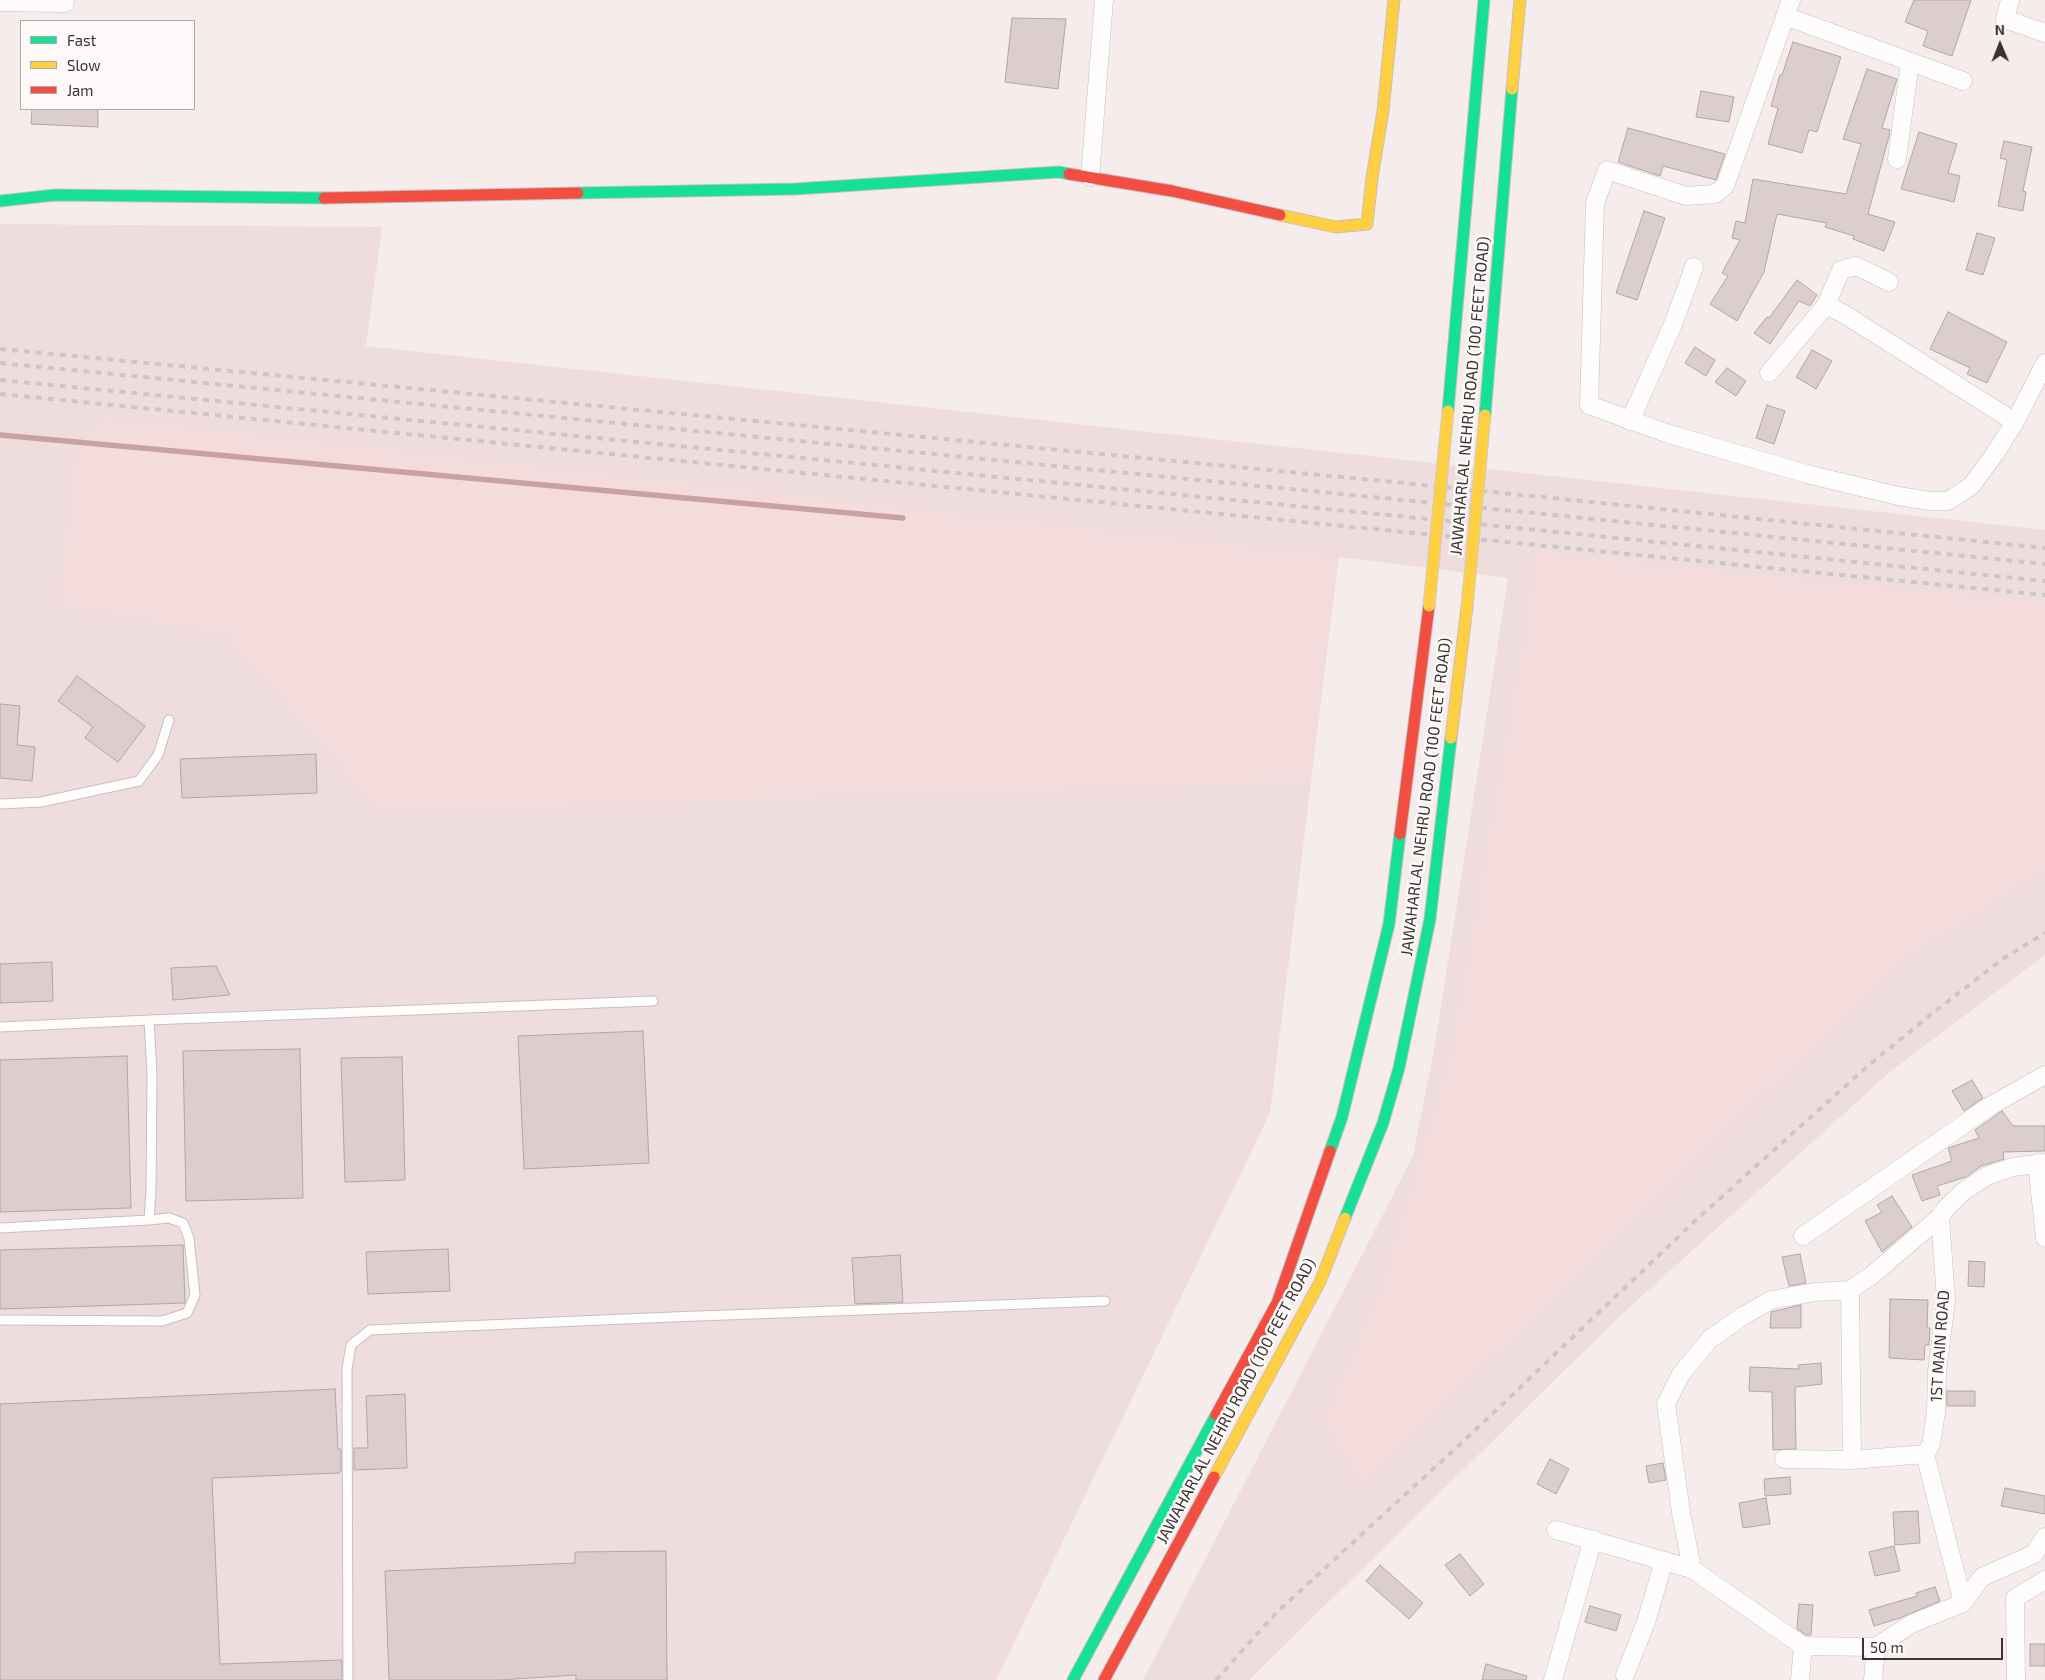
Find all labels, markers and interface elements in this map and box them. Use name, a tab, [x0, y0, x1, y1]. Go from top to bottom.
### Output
legend	[20, 20, 195, 110]
north arrow	[1975, 20, 2025, 70]
text: N	[1995, 21, 2005, 38]
text: Fast	[67, 31, 96, 49]
text: Slow	[67, 56, 101, 74]
text: Jam	[67, 81, 93, 99]
street label: JAWAHARLAL NEHRU ROAD (100 FEET ROAD)	[1446, 236, 1494, 556]
street label: JAWAHARLAL NEHRU ROAD (100 FEET ROAD)	[1397, 637, 1455, 957]
street label: JAWAHARLAL NEHRU ROAD (100 FEET ROAD)	[1152, 1255, 1320, 1547]
street label: 1ST MAIN ROAD	[1927, 1289, 1953, 1403]
scale bar	[1865, 1628, 2006, 1660]
text: 50 m	[1870, 1638, 1904, 1656]

